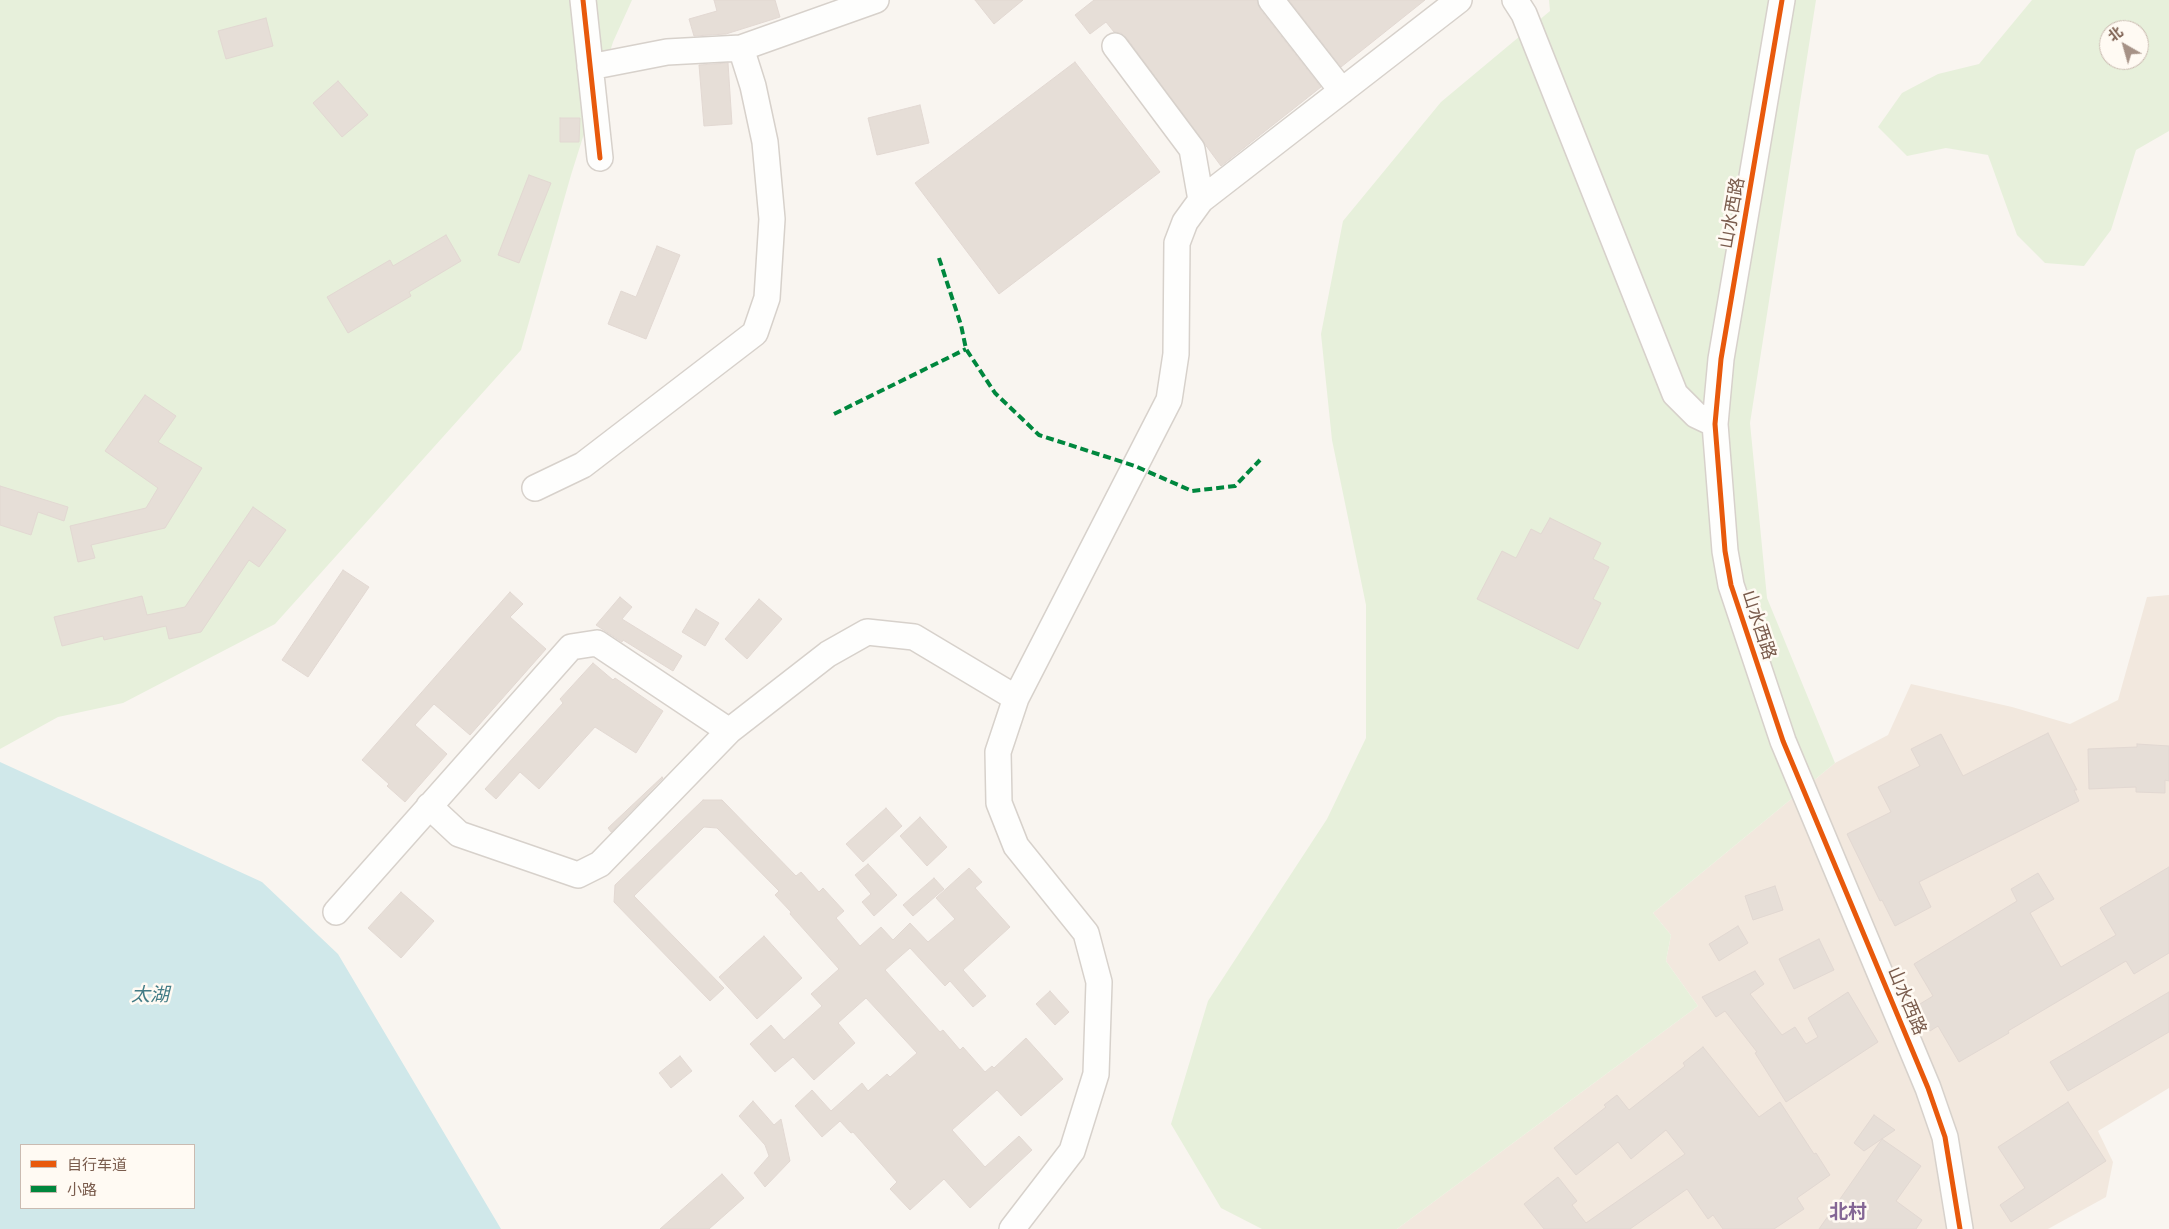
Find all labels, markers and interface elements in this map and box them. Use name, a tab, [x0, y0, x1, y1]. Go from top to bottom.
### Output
north arrow	[2099, 20, 2149, 70]
text: 北	[2105, 23, 2126, 45]
street label: 山水西路	[1715, 176, 1749, 250]
street label: 山水西路	[1738, 587, 1780, 663]
street label: 山水西路	[1883, 964, 1931, 1038]
water label: 太湖	[131, 984, 169, 1006]
legend	[20, 1144, 195, 1209]
text: 自行车道	[67, 1156, 127, 1173]
text: 小路	[67, 1181, 97, 1198]
district label: 北村	[1829, 1201, 1867, 1223]

